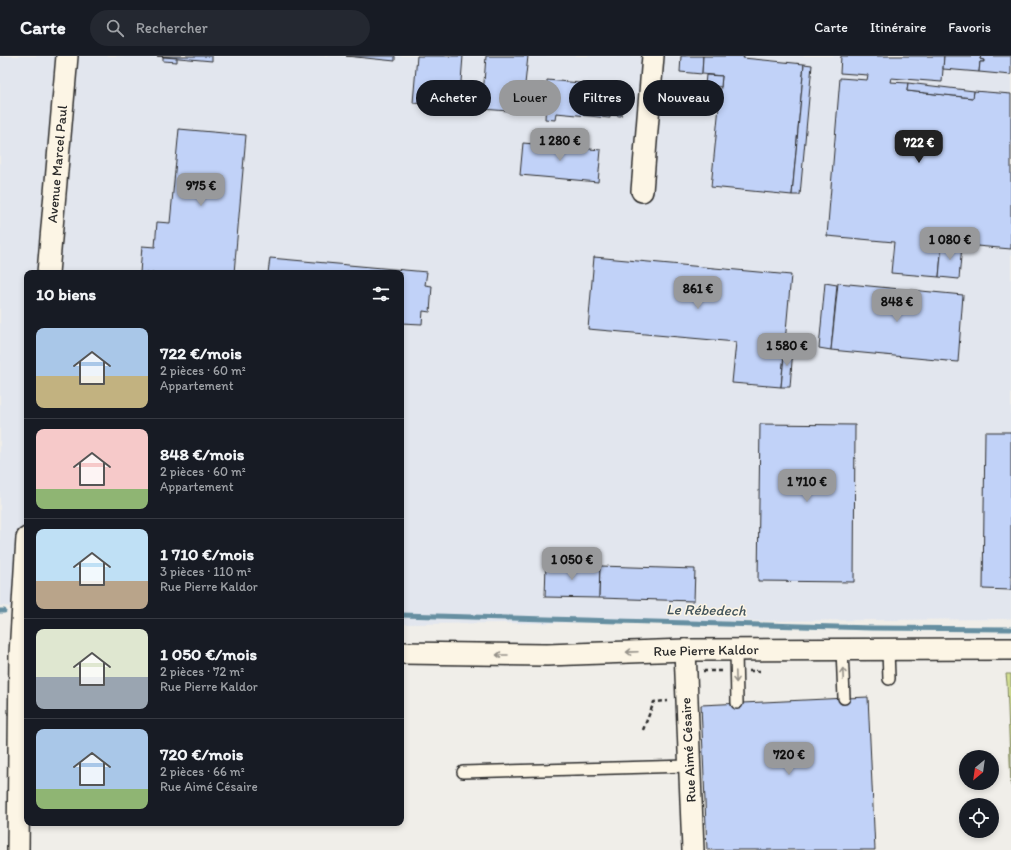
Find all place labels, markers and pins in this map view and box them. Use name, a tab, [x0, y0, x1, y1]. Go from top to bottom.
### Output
pin: 1 280 €	[523, 128, 597, 162]
pin: 722 €	[891, 130, 947, 164]
pin: 975 €	[173, 173, 229, 207]
pin: 1 080 €	[913, 227, 987, 261]
pin: 861 €	[670, 276, 726, 310]
pin: 848 €	[869, 289, 925, 323]
pin: 1 580 €	[750, 333, 824, 367]
pin: 1 710 €	[770, 469, 844, 503]
pin: 1 050 €	[535, 547, 609, 581]
pin: 720 €	[761, 742, 817, 776]

